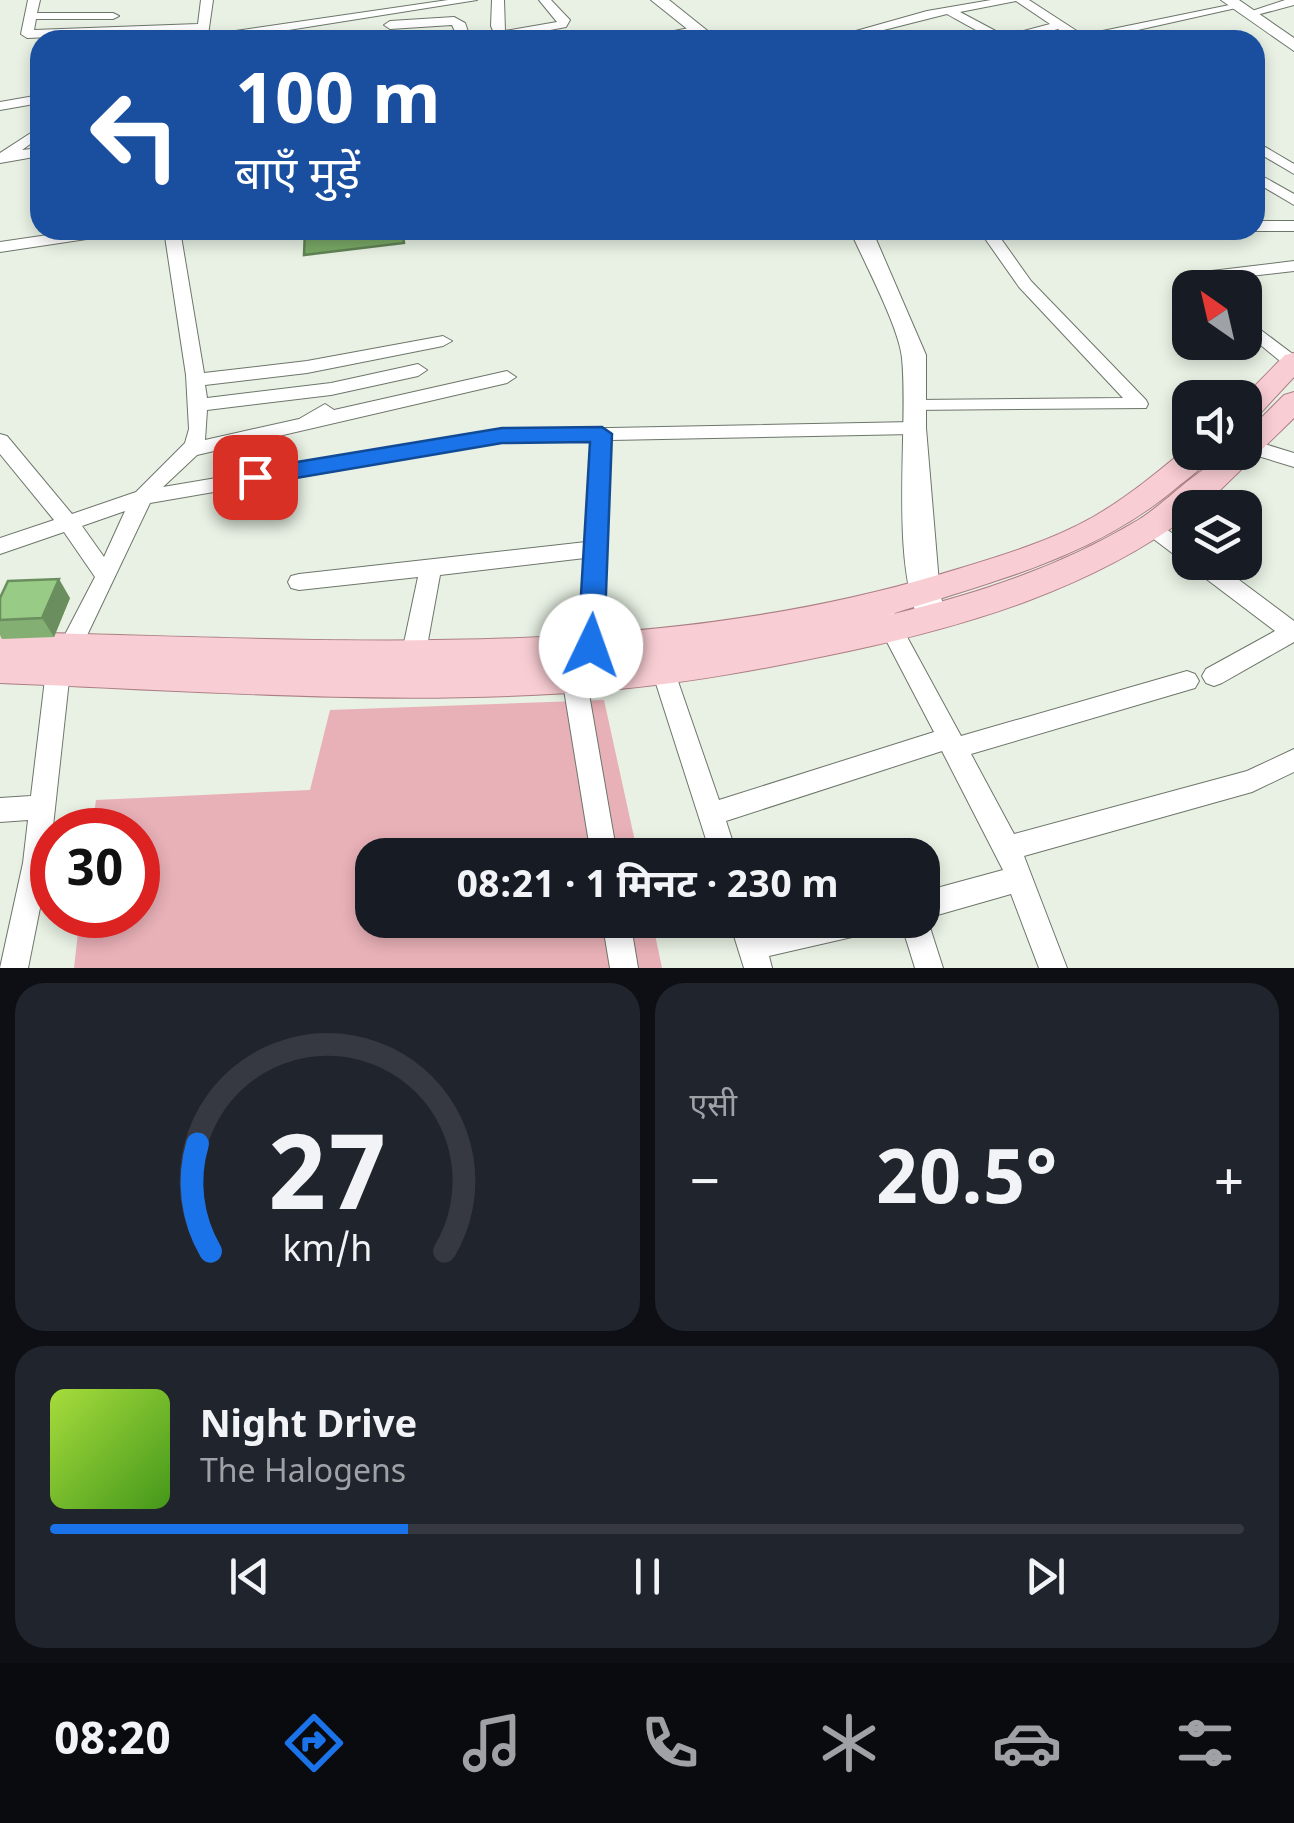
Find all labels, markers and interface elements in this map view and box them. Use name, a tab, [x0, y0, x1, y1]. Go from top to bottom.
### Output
text: 100 m	[235, 60, 441, 152]
icon: left	[70, 70, 200, 200]
text: बाएँ मुड़ें	[235, 149, 360, 207]
north arrow	[1172, 270, 1262, 360]
map controls	[1172, 270, 1262, 580]
button: sound	[1172, 380, 1262, 470]
pin	[213, 435, 298, 520]
icon: arrive	[228, 450, 283, 505]
button: layers	[1172, 490, 1262, 580]
position arrow	[539, 594, 643, 698]
speed limit sign: 30	[30, 808, 160, 938]
text: 08:21 · 1 मिनट · 230 m	[456, 863, 839, 913]
text: एसी	[690, 1087, 737, 1129]
text: 27	[268, 1116, 386, 1251]
text: 20.5°	[876, 1136, 1057, 1234]
text: −	[690, 1150, 720, 1221]
text: +	[1214, 1150, 1244, 1221]
text: km/h	[282, 1229, 372, 1276]
text: Night Drive	[200, 1403, 417, 1453]
text: The Halogens	[200, 1453, 406, 1495]
icon: previous	[222, 1549, 277, 1604]
icon: pause	[620, 1549, 675, 1604]
icon: next	[1018, 1549, 1073, 1604]
icon: directions	[279, 1708, 349, 1778]
icon: music	[457, 1708, 527, 1778]
icon: phone	[635, 1708, 705, 1778]
icon: climate	[814, 1708, 884, 1778]
icon: car	[992, 1708, 1062, 1778]
icon: filters	[1170, 1708, 1240, 1778]
text: 08:20	[54, 1714, 171, 1772]

